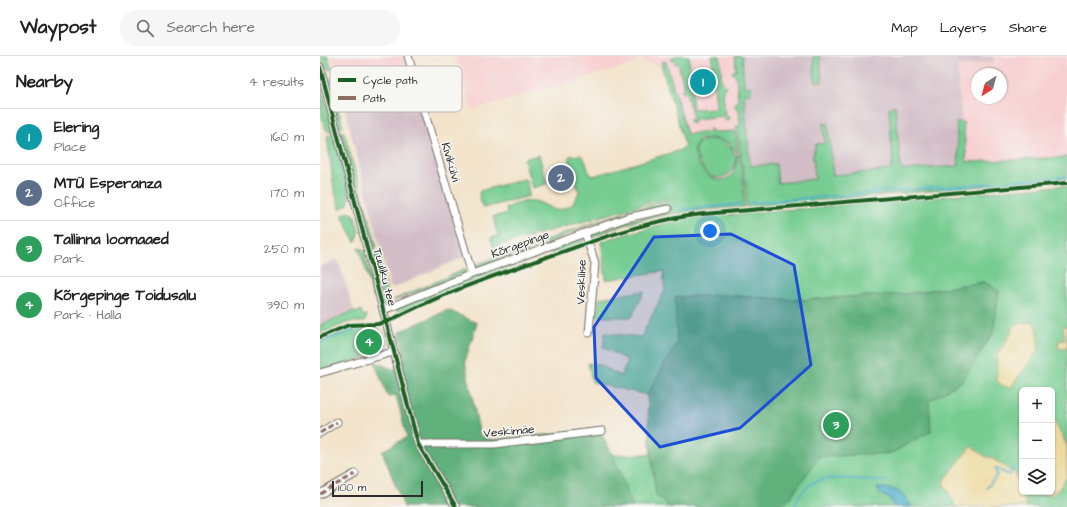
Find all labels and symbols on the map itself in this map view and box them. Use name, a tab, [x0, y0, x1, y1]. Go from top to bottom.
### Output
legend	[330, 66, 462, 112]
pin: 1	[690, 67, 716, 97]
north arrow	[971, 68, 1007, 104]
text: Cycle path	[363, 73, 418, 89]
text: Path	[363, 91, 386, 106]
street label: Kivikülvi	[437, 140, 464, 184]
pin: 2	[548, 163, 574, 193]
your location	[700, 221, 720, 241]
street label: Kõrgepinge	[489, 226, 552, 264]
street label: Tuuliku tee	[369, 246, 401, 309]
street label: Veskilise	[572, 259, 591, 305]
pin: 4	[356, 327, 382, 357]
pin: 3	[823, 410, 849, 440]
street label: Veskimäe	[483, 421, 536, 442]
scale bar	[332, 479, 423, 498]

